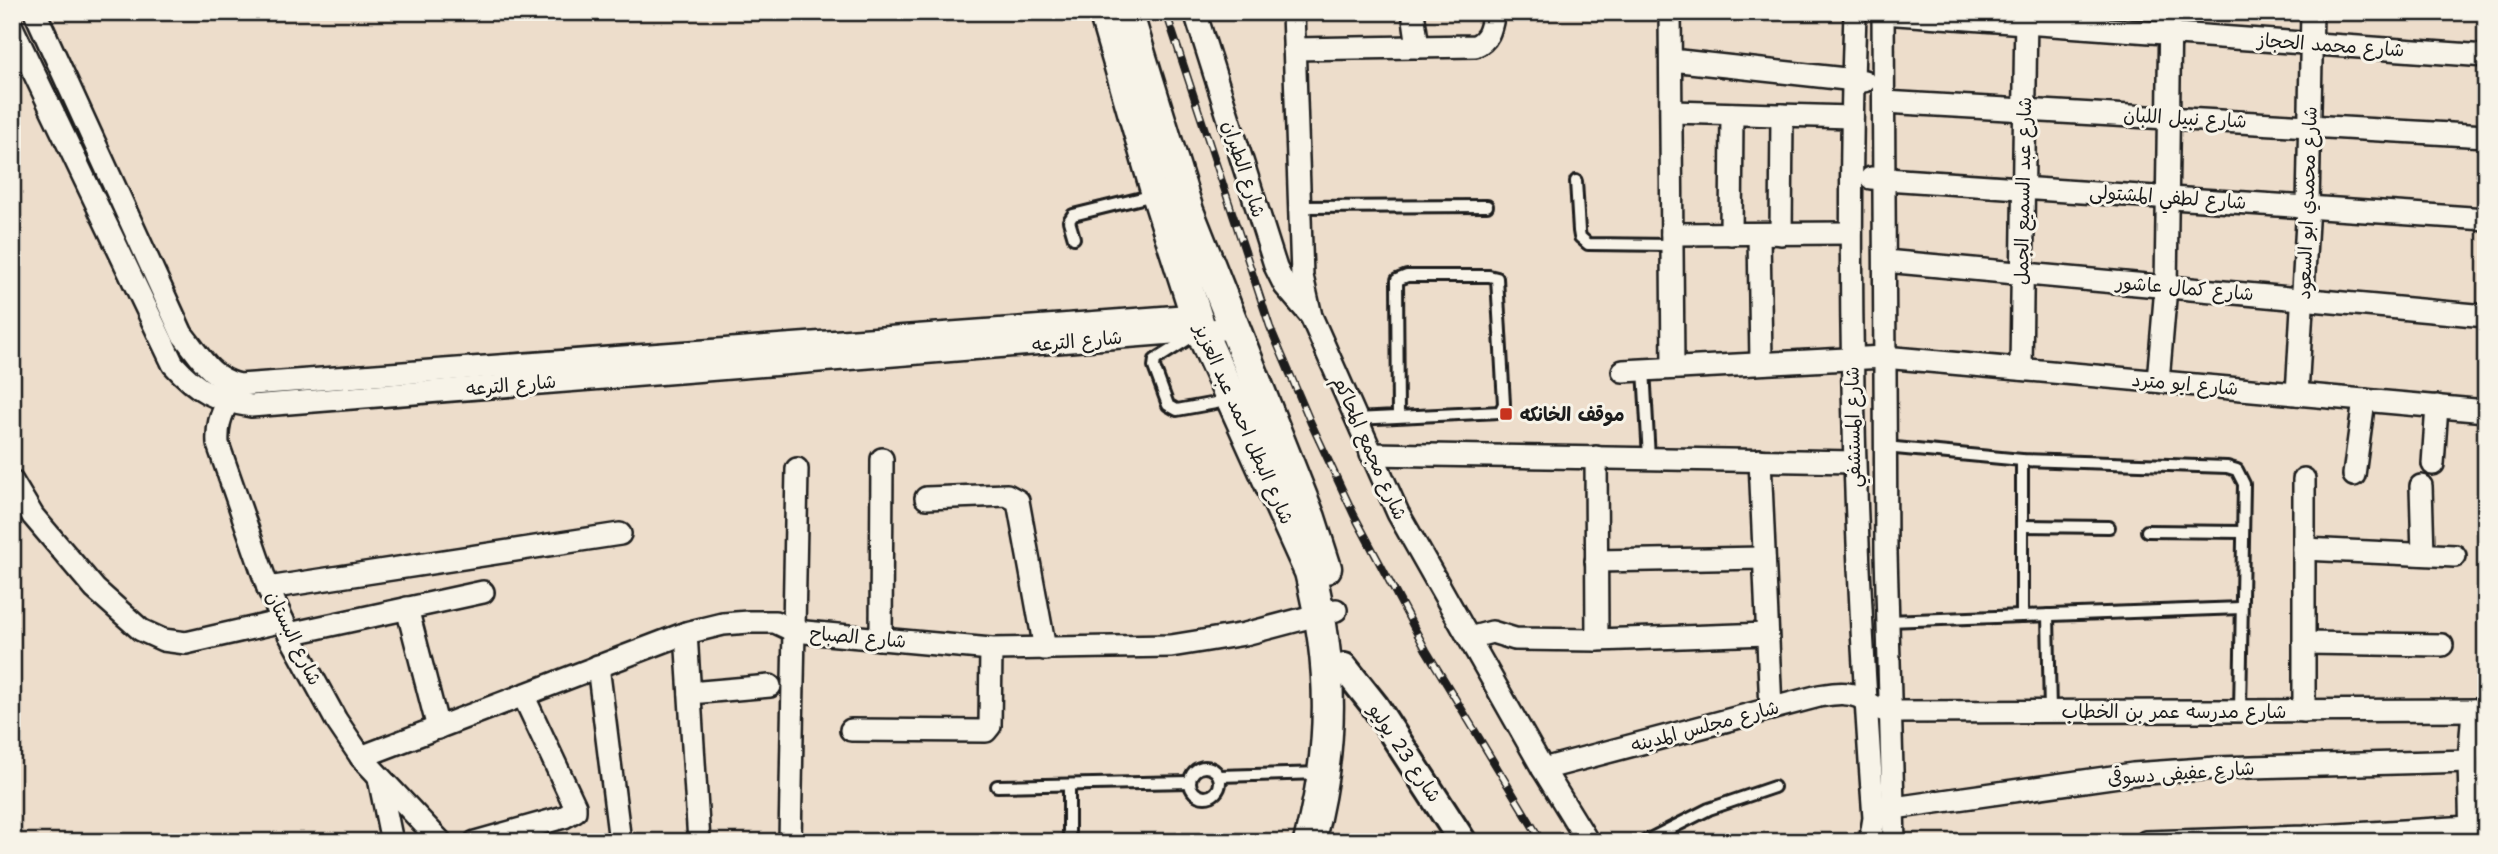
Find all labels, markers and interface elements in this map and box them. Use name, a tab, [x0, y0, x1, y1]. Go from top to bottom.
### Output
street label: شارع محمد الحجاز	[2255, 27, 2405, 64]
street label: شارع عبد السميع الجمل	[2009, 97, 2038, 285]
street label: شارع نبيل اللبان	[2123, 102, 2247, 135]
street label: شارع محمدي ابو السعود	[2291, 106, 2325, 300]
street label: شارع الطيران	[1216, 117, 1271, 221]
street label: شارع لطفي المشتولى	[2088, 179, 2247, 219]
street label: شارع كمال عاشور	[2113, 269, 2255, 307]
street label: شارع البطل احمد عبد العزيز	[1187, 318, 1300, 529]
street label: شارع الترعه	[1031, 325, 1123, 358]
street label: شارع المستشفي	[1839, 366, 1871, 488]
street label: شارع ابو مترد	[2131, 367, 2239, 402]
street label: شارع الترعه	[465, 369, 557, 402]
street label: شارع مجمع المحاكم	[1325, 372, 1413, 525]
place label: موقف الخانكه	[1520, 402, 1625, 427]
marker: موقف الخانكه	[1498, 406, 1514, 422]
street label: شارع البستان	[259, 587, 328, 690]
street label: شارع الصباح	[809, 620, 907, 655]
street label: شارع مجلس المدينه	[1628, 694, 1782, 759]
street label: شارع 23 يوليو	[1362, 698, 1447, 808]
street label: شارع مدرسه عمر بن الخطاب	[2062, 699, 2286, 725]
street label: شارع عفيفى دسوقى	[2107, 755, 2255, 792]

